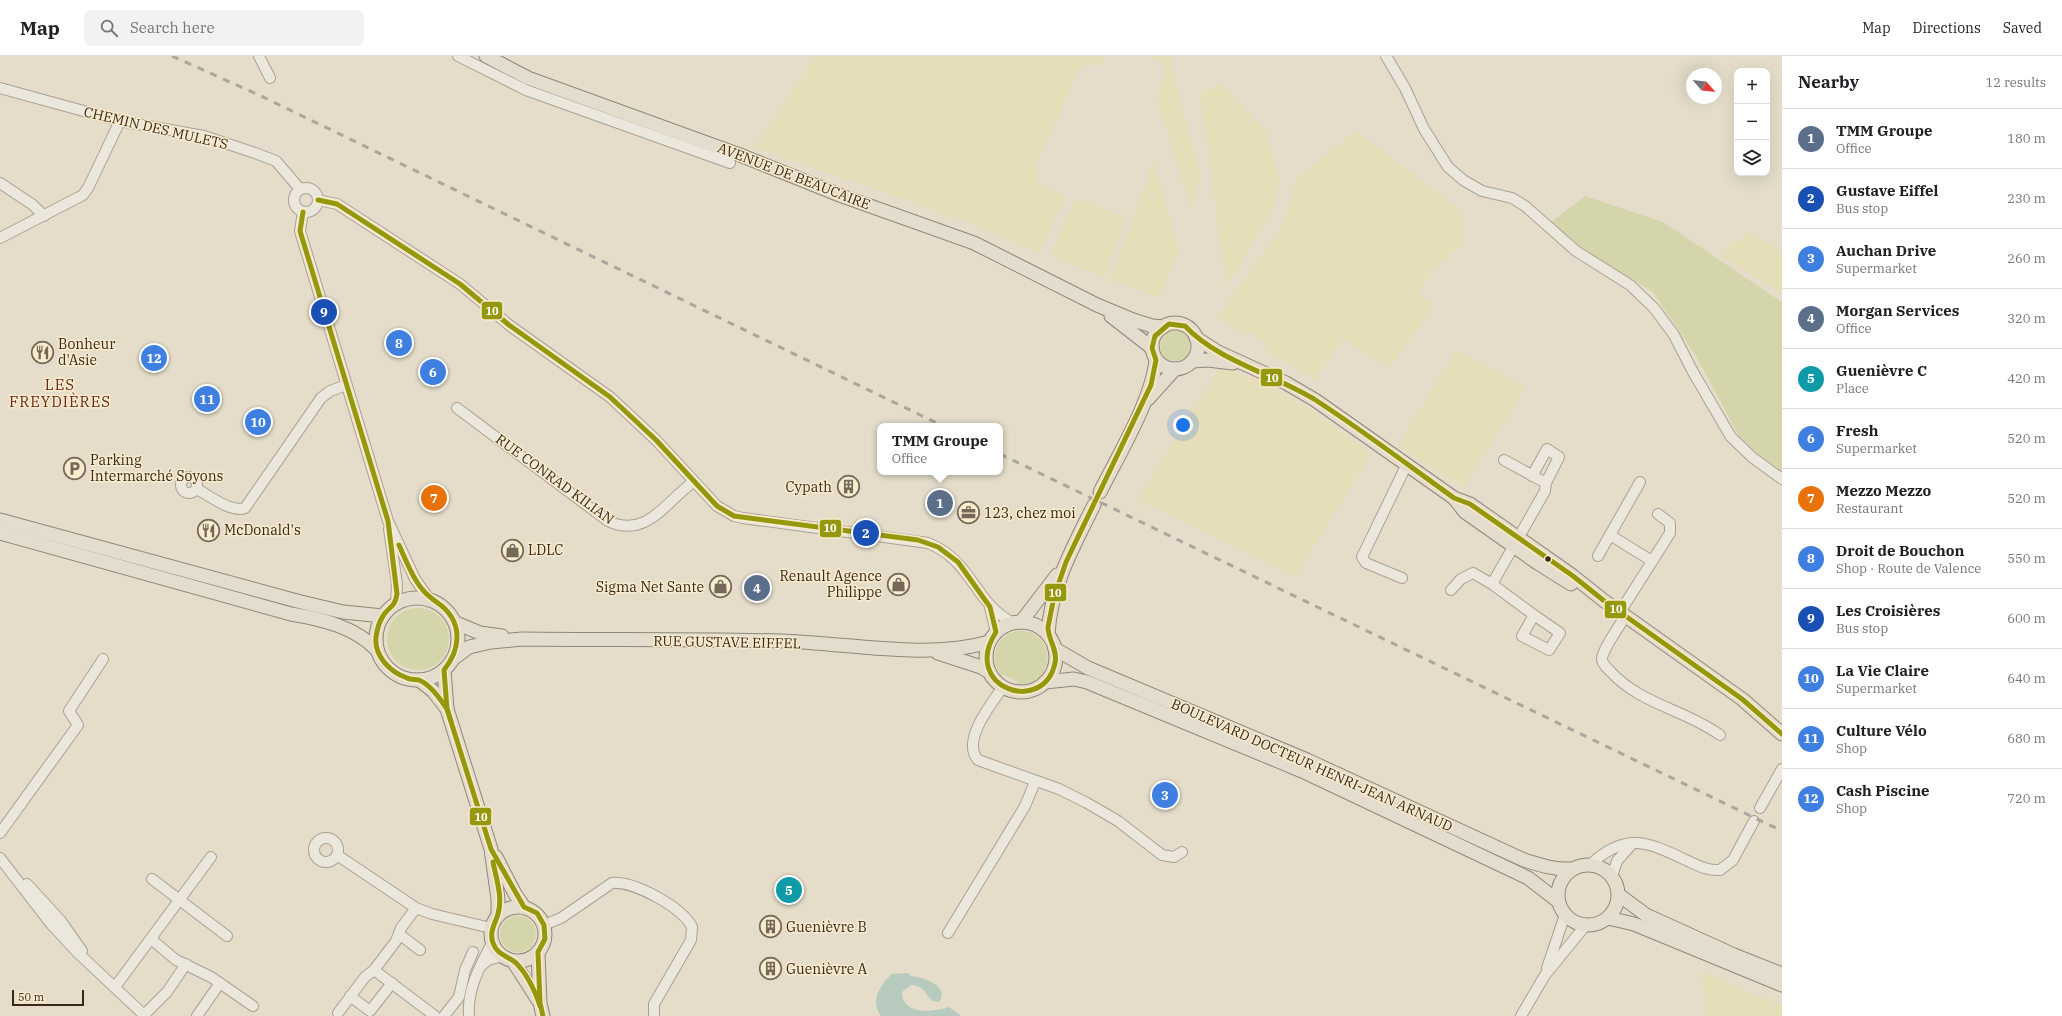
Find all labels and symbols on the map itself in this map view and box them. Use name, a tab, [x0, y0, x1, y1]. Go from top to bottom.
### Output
north arrow	[1686, 68, 1722, 104]
street label: CHEMIN DES MULETS	[82, 103, 230, 153]
street label: AVENUE DE BEAUCAIRE	[715, 139, 873, 213]
pin: 9	[311, 297, 337, 327]
line badge: 10	[481, 301, 503, 320]
text: 10	[485, 304, 499, 318]
pin: 8	[386, 328, 412, 358]
place label: Bonheur d'Asie	[58, 335, 116, 369]
restaurant icon: Bonheur d'Asie	[30, 339, 56, 365]
pin: 12	[141, 343, 167, 373]
pin: 6	[420, 357, 446, 387]
line badge: 10	[1260, 368, 1283, 387]
text: 10	[1265, 371, 1279, 385]
district label: LES FREYDIÈRES	[9, 375, 111, 411]
pin: 11	[194, 384, 220, 414]
pin: 10	[245, 407, 271, 437]
your location	[1173, 415, 1193, 435]
street label: RUE CONRAD KILIAN	[492, 430, 618, 528]
place label: Parking Intermarché Soyons	[90, 451, 224, 485]
parking icon: Parking Intermarché Soyons	[62, 455, 88, 481]
building icon: Cypath	[835, 474, 861, 500]
place label: Cypath	[786, 478, 832, 496]
pin: 7	[421, 483, 447, 513]
pin: 1	[927, 488, 953, 518]
office icon: 123, chez moi	[955, 500, 981, 526]
place label: 123, chez moi	[984, 504, 1076, 522]
restaurant icon: McDonald's	[196, 517, 222, 543]
pin: 2	[853, 518, 879, 548]
line badge: 10	[819, 519, 842, 538]
place label: McDonald's	[224, 521, 301, 539]
text: 10	[823, 521, 837, 535]
shop icon: LDLC	[499, 537, 525, 563]
place label: LDLC	[528, 541, 563, 559]
unlabelled marker	[1543, 554, 1553, 564]
place label: Renault Agence Philippe	[780, 567, 882, 601]
shop icon: Renault Agence Philippe	[885, 571, 911, 597]
pin: 4	[744, 573, 770, 603]
shop icon: Sigma Net Sante	[707, 574, 733, 600]
place label: Sigma Net Sante	[596, 578, 704, 596]
line badge: 10	[1044, 583, 1067, 602]
text: 10	[1048, 586, 1062, 600]
line badge: 10	[1604, 600, 1627, 619]
text: 10	[1609, 602, 1623, 616]
street label: RUE GUSTAVE EIFFEL	[653, 632, 801, 652]
street label: BOULEVARD DOCTEUR HENRI-JEAN ARNAUD	[1168, 694, 1456, 836]
pin: 3	[1152, 780, 1178, 810]
line badge: 10	[469, 807, 492, 826]
text: 10	[474, 810, 488, 824]
pin: 5	[776, 875, 802, 905]
building icon: Guenièvre B	[758, 914, 784, 940]
place label: Guenièvre B	[786, 918, 867, 936]
building icon: Guenièvre A	[757, 956, 783, 982]
place label: Guenièvre A	[786, 960, 868, 978]
scale bar	[12, 988, 84, 1007]

